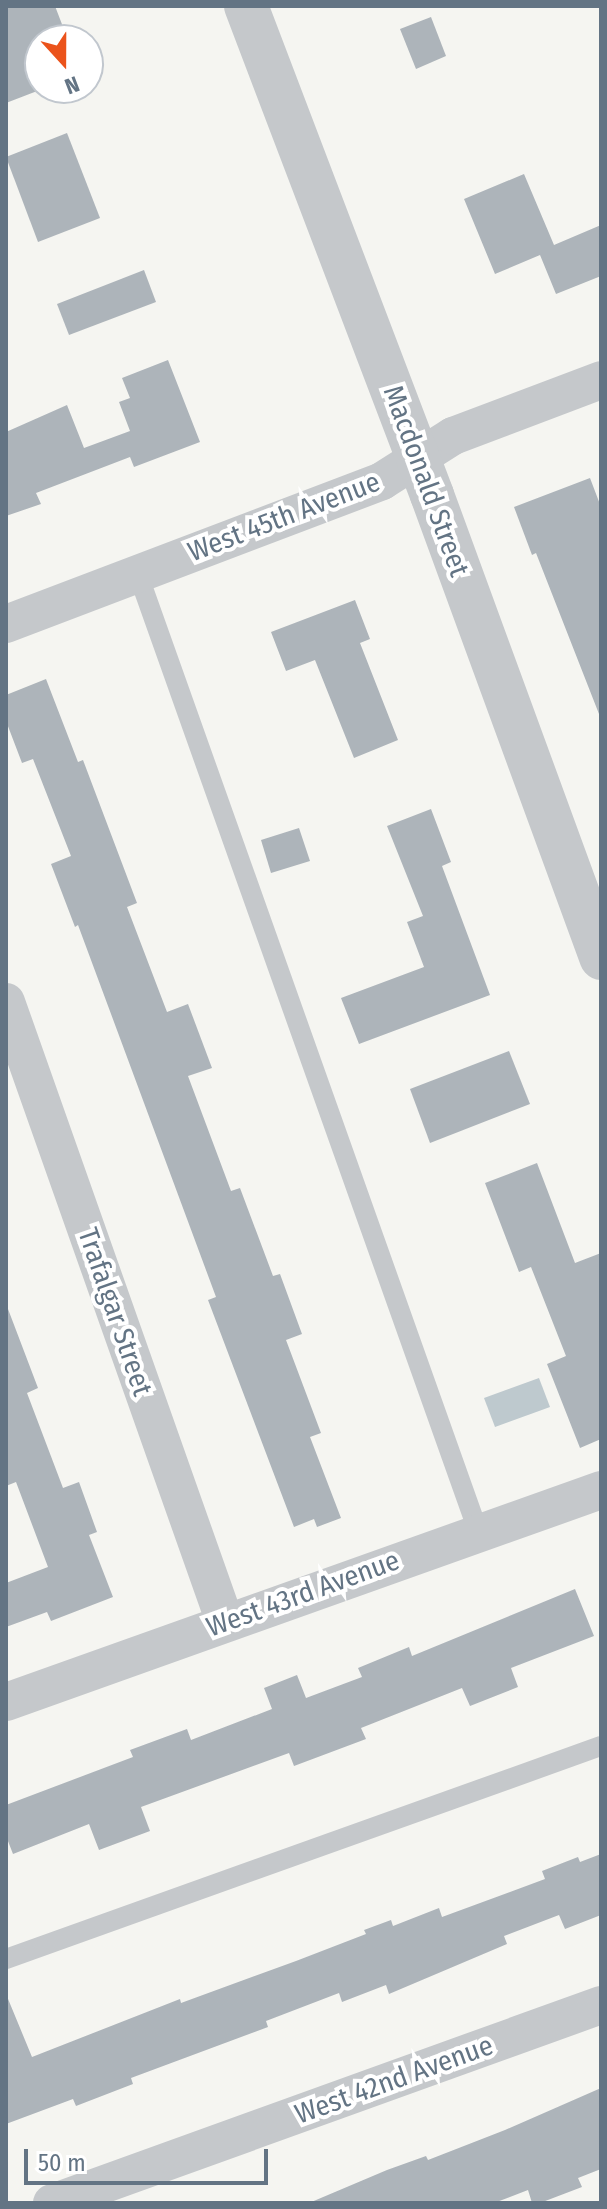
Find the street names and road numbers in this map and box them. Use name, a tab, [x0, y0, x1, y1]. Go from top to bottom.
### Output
street label: Macdonald Street	[376, 381, 476, 581]
street label: West 45th Avenue	[183, 465, 385, 569]
street label: Trafalgar Street	[71, 1224, 159, 1400]
street label: West 43rd Avenue	[202, 1544, 404, 1644]
street label: West 42nd Avenue	[290, 2029, 498, 2131]

